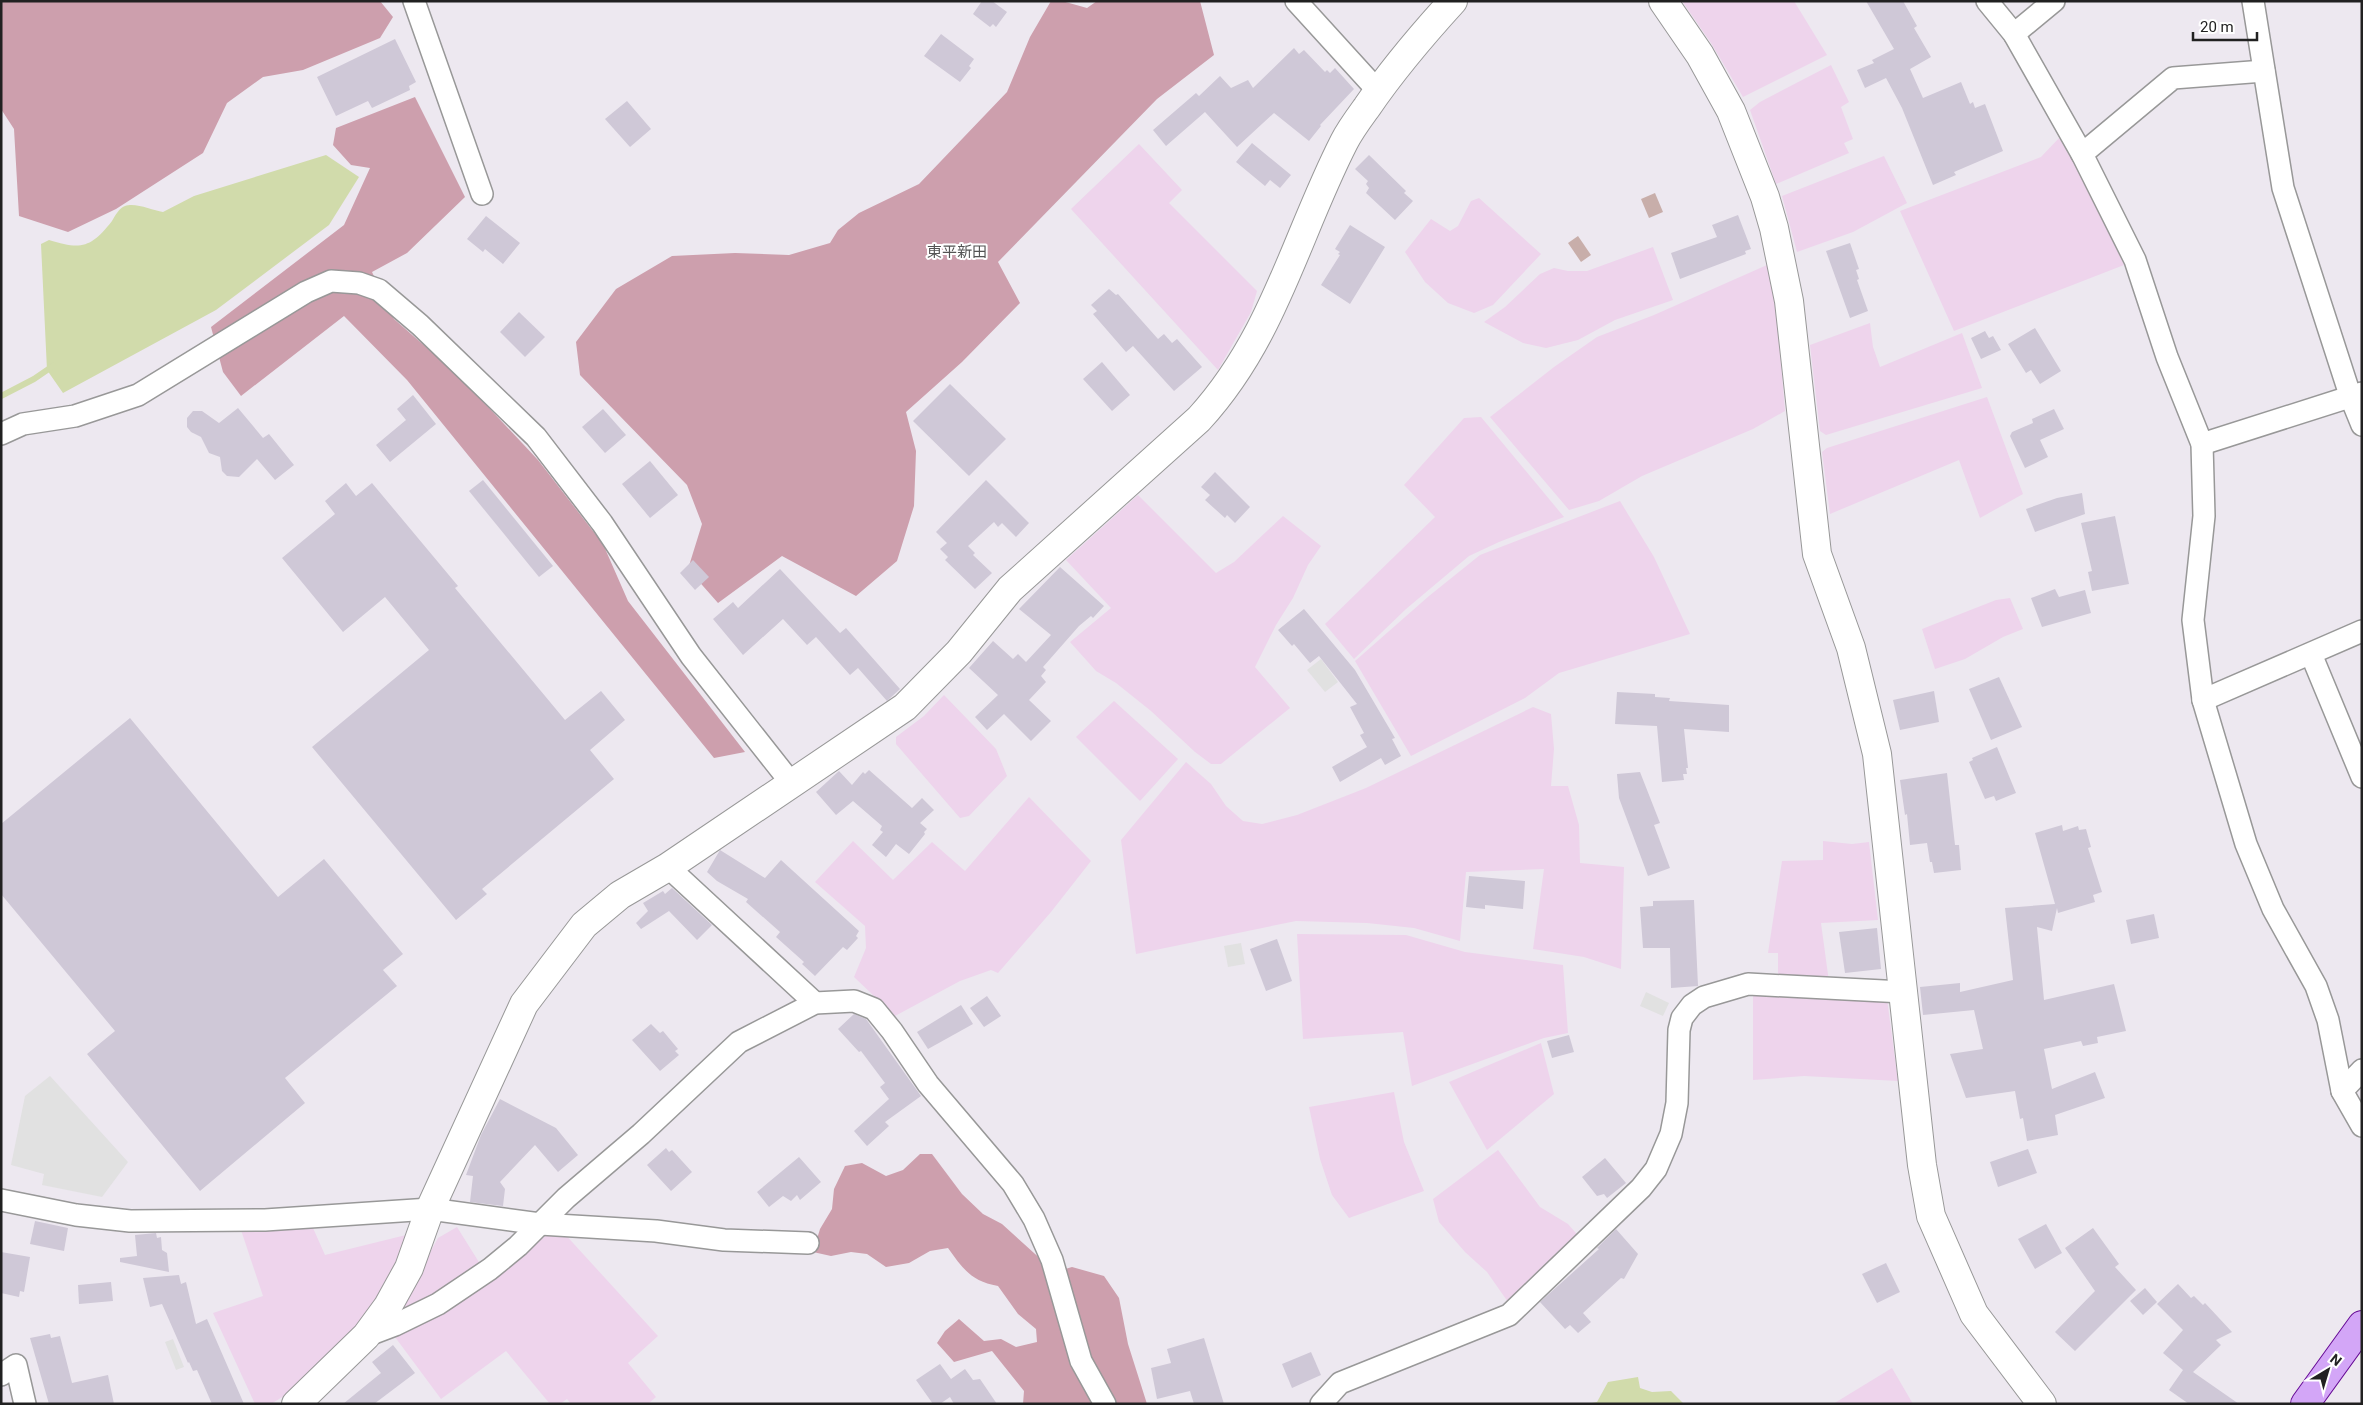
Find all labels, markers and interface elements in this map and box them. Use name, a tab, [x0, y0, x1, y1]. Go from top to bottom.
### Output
scale bar	[2193, 10, 2257, 42]
text: 20 m	[2200, 18, 2234, 36]
district label: 東平新田	[927, 243, 987, 261]
north arrow	[2303, 1345, 2353, 1395]
text: N	[2327, 1350, 2345, 1369]

